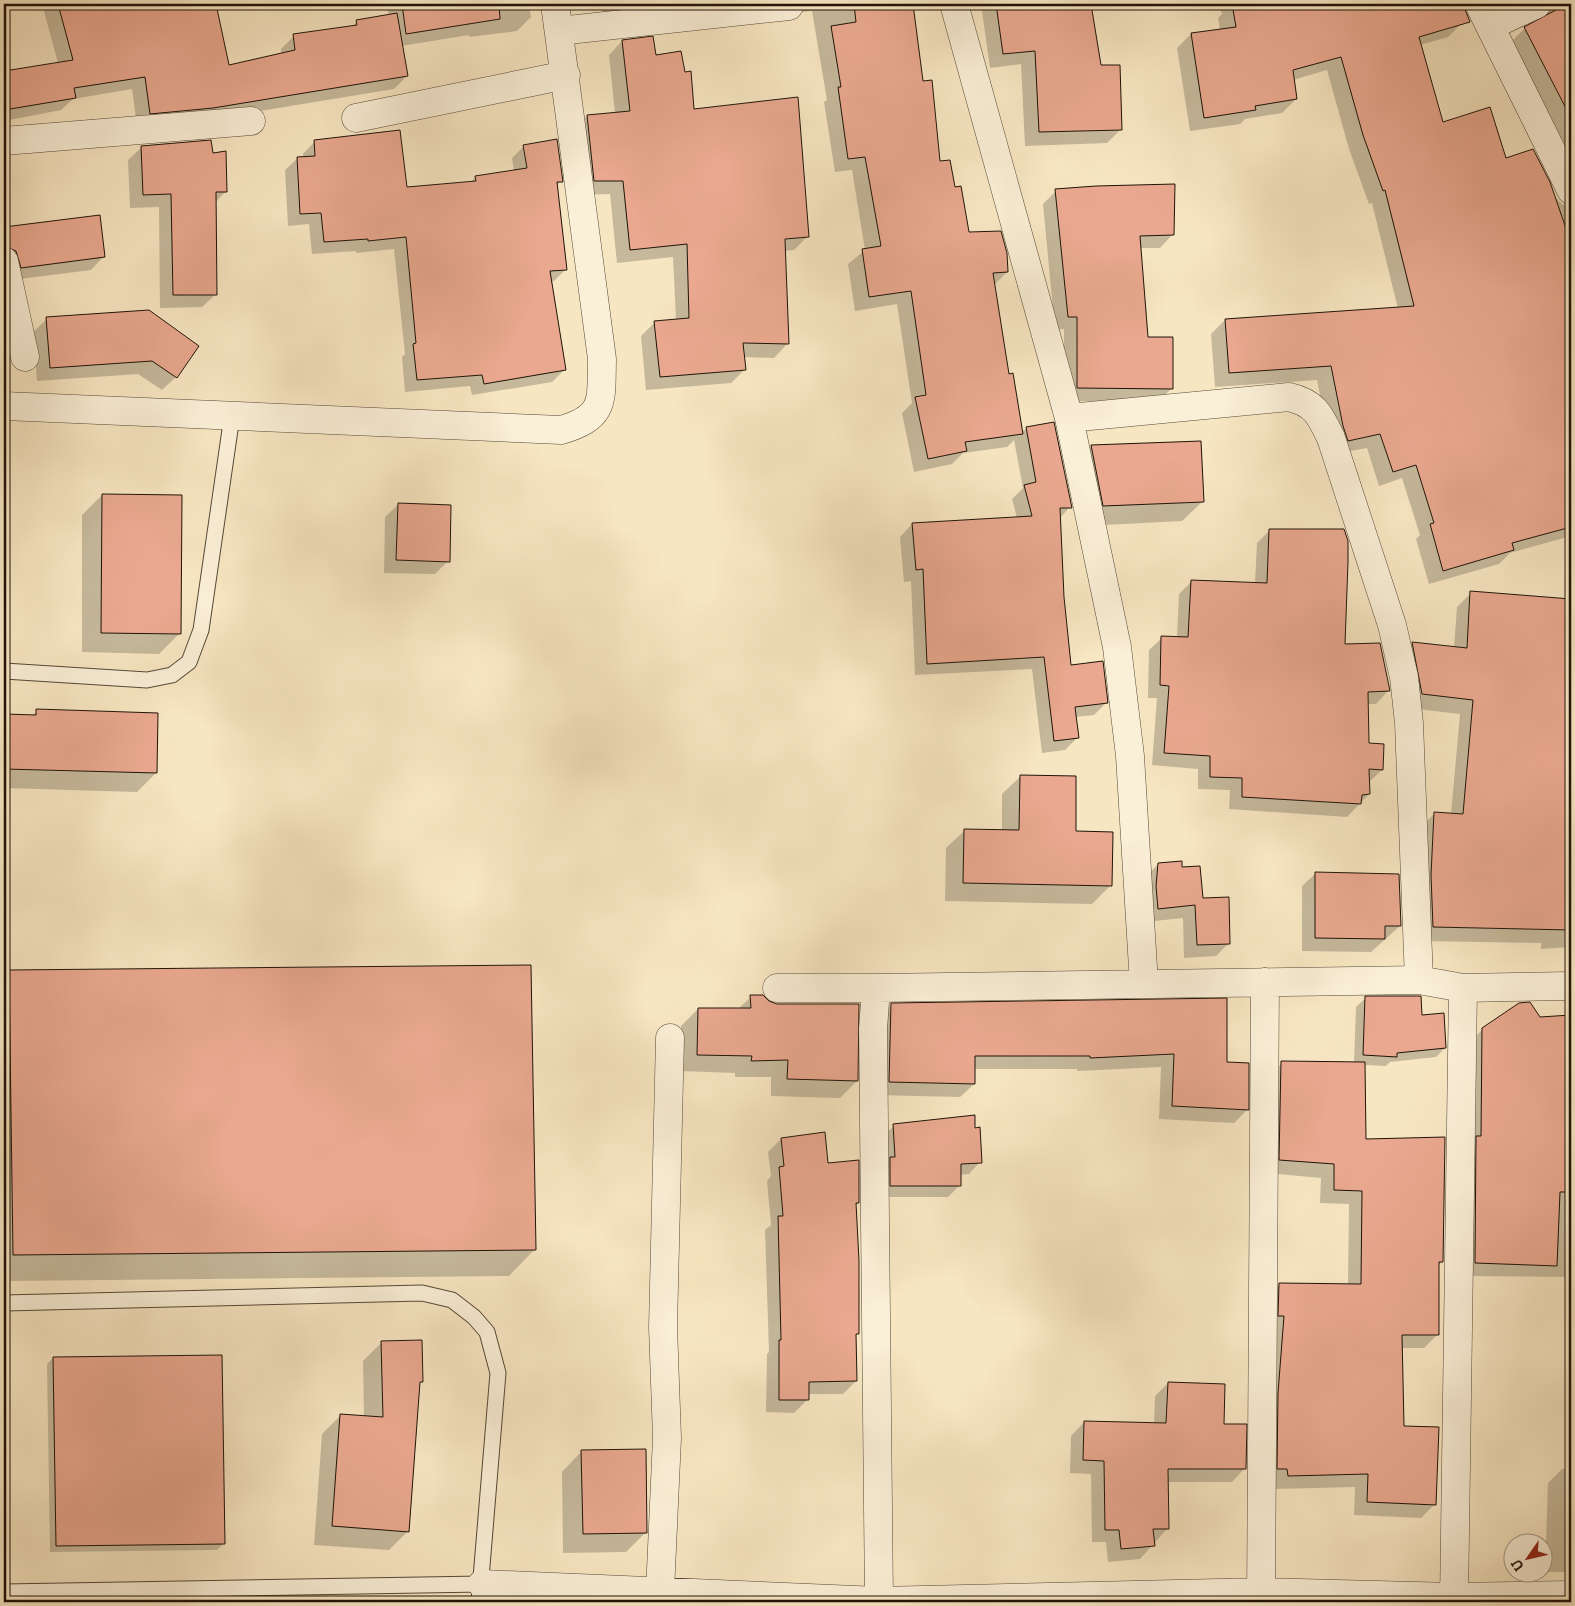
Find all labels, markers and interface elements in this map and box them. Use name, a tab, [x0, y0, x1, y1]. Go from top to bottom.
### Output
north arrow	[1502, 1534, 1552, 1584]
text: U	[1507, 1555, 1529, 1574]

